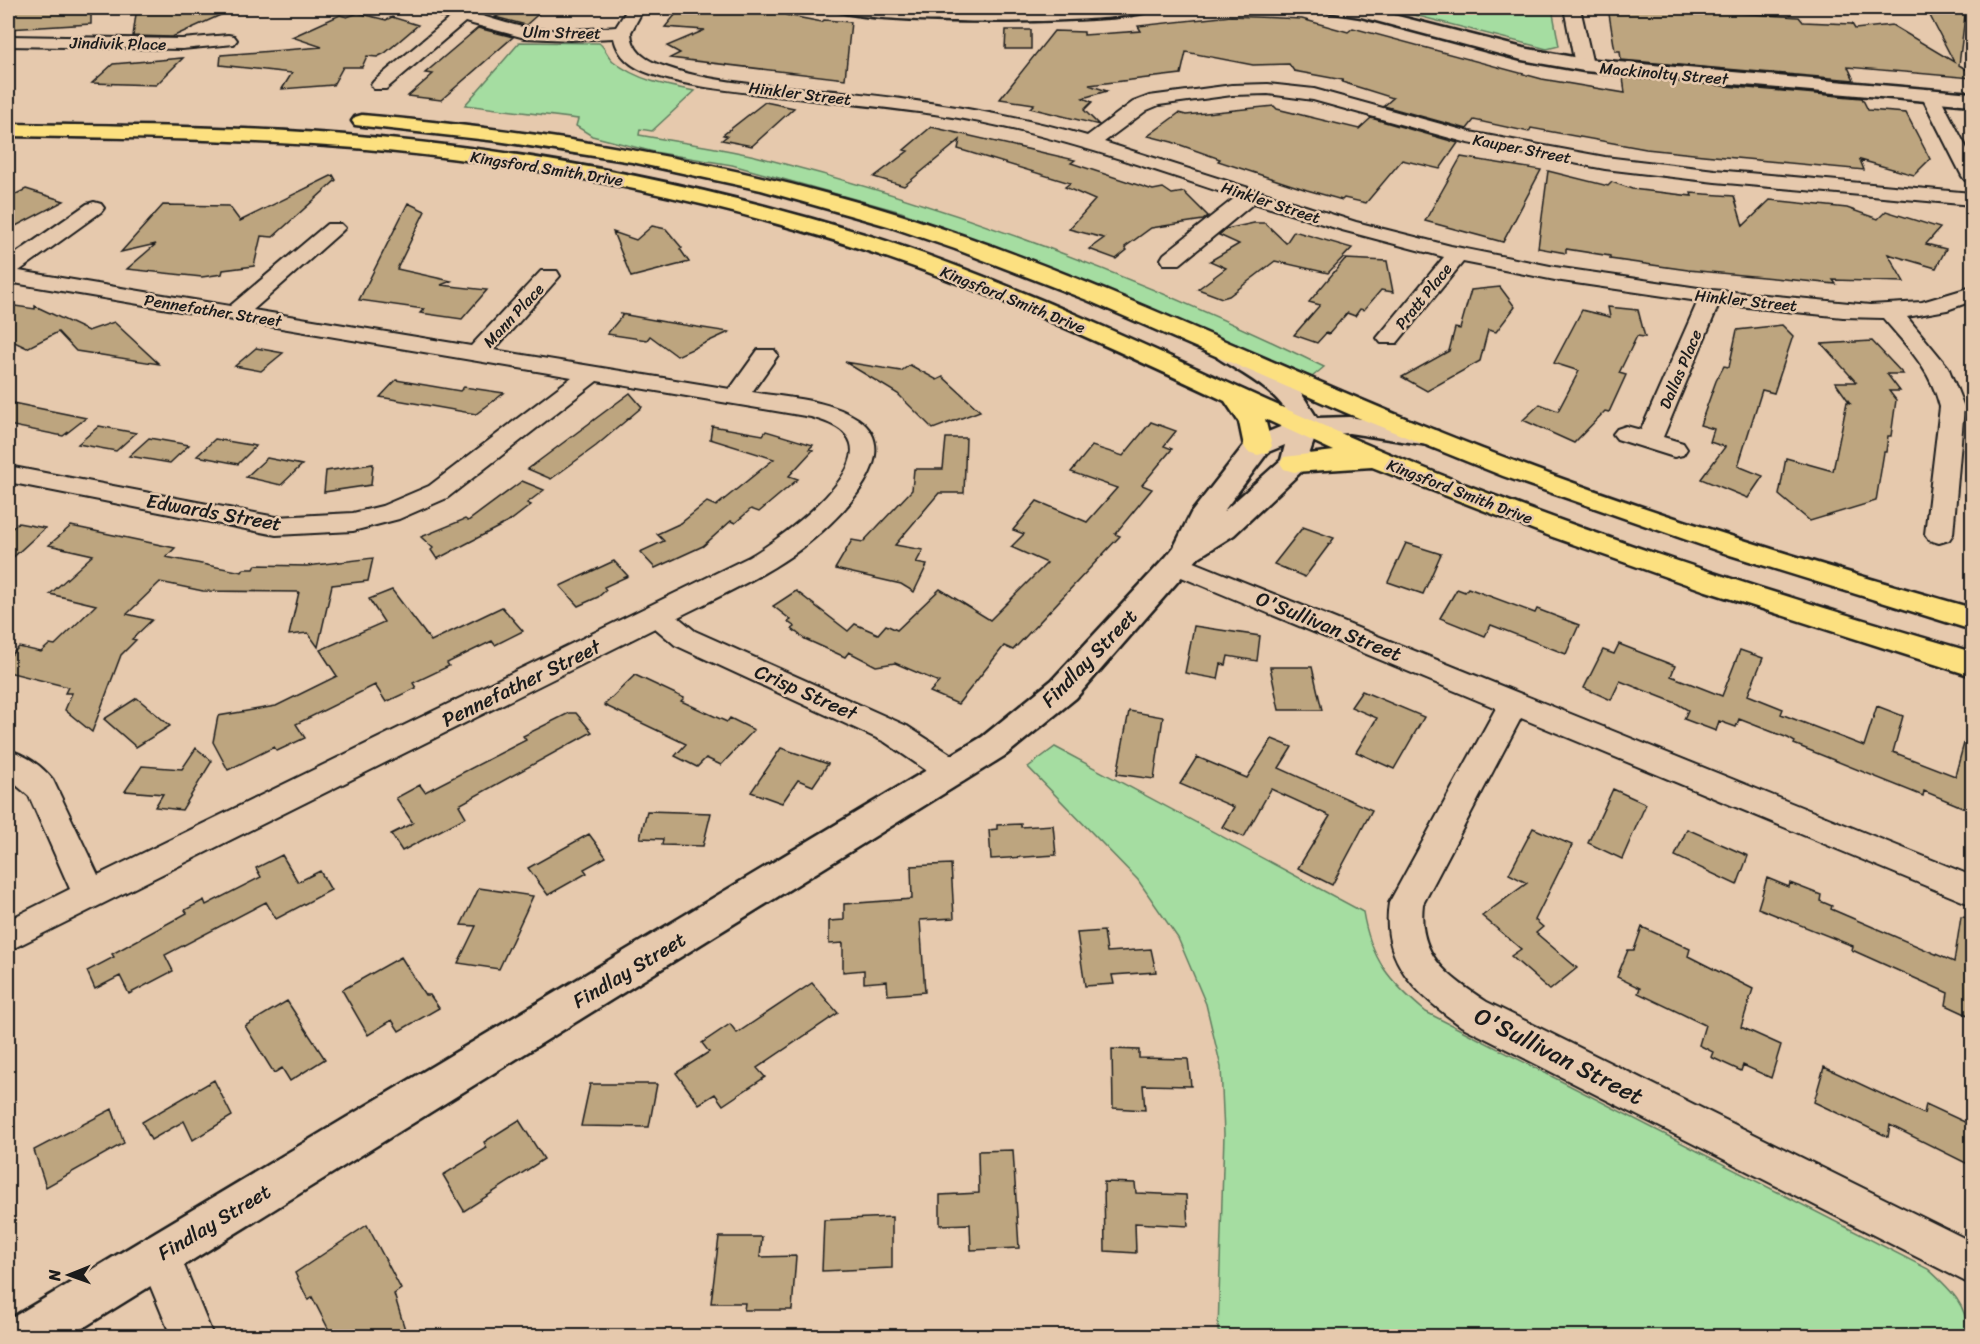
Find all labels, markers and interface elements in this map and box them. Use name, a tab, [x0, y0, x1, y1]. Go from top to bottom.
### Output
street label: Ulm Street	[523, 17, 601, 48]
street label: Jindivik Place	[69, 28, 166, 59]
street label: Mackinolty Street	[1598, 53, 1730, 94]
street label: Hinkler Street	[747, 73, 853, 114]
street label: Kauper Street	[1470, 125, 1574, 172]
street label: Kingsford Smith Drive	[468, 142, 625, 195]
street label: Hinkler Street	[1217, 173, 1324, 232]
street label: Pratt Place	[1387, 256, 1460, 336]
street label: Kingsford Smith Drive	[936, 257, 1090, 342]
street label: Mann Place	[475, 276, 552, 355]
street label: Hinkler Street	[1693, 281, 1799, 320]
street label: Pennefather Street	[142, 285, 284, 336]
street label: Dallas Place	[1651, 325, 1710, 414]
street label: Kingsford Smith Drive	[1383, 450, 1537, 533]
street label: Edwards Street	[144, 483, 285, 542]
street label: O'Sullivan Street	[1251, 581, 1407, 672]
street label: Findlay Street	[1033, 600, 1146, 716]
street label: Pennefather Street	[436, 629, 608, 737]
street label: Crisp Street	[749, 654, 864, 731]
street label: Findlay Street	[566, 923, 693, 1018]
street label: O'Sullivan Street	[1467, 995, 1651, 1117]
street label: Findlay Street	[151, 1175, 278, 1270]
north arrow	[39, 1245, 99, 1305]
text: N	[40, 1269, 69, 1282]

